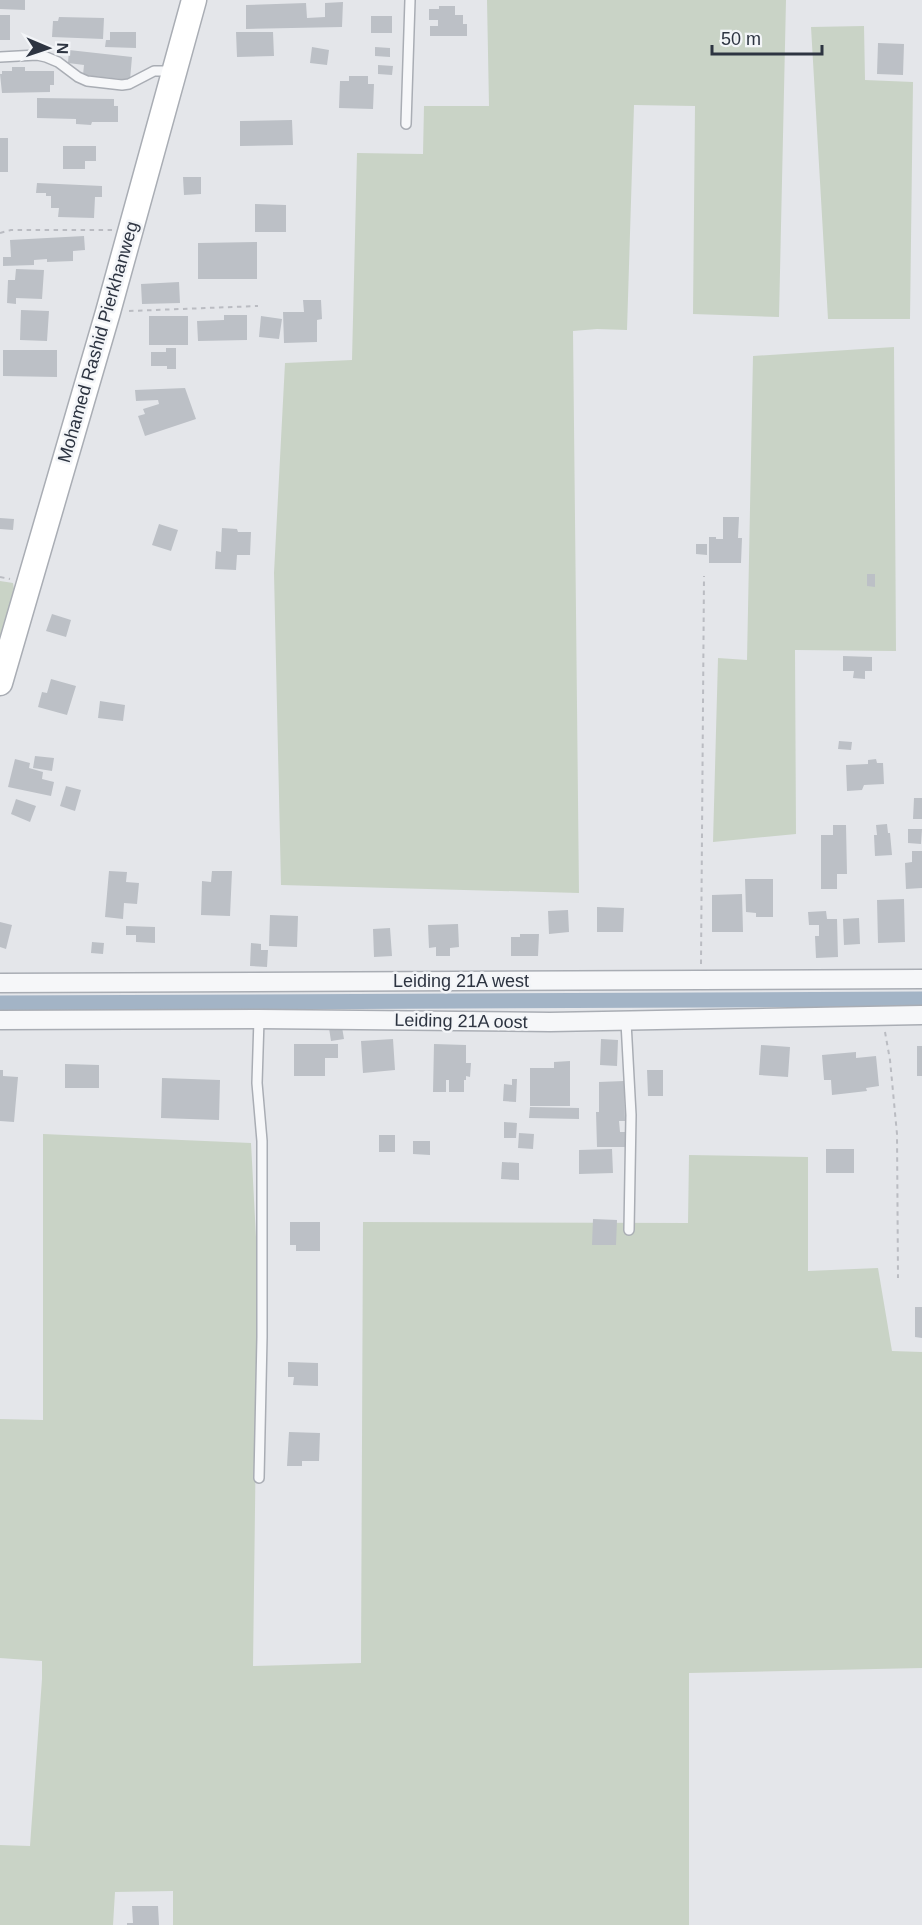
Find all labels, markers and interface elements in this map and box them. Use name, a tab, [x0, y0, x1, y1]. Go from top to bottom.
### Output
north arrow	[18, 18, 78, 78]
scale bar	[712, 18, 822, 56]
text: 50 m	[721, 29, 761, 49]
text: N	[54, 42, 71, 55]
street label: Mohamed Rashid Pierkhanweg	[54, 219, 142, 465]
street label: Leiding 21A west	[393, 971, 529, 991]
street label: Leiding 21A oost	[394, 1010, 528, 1032]

